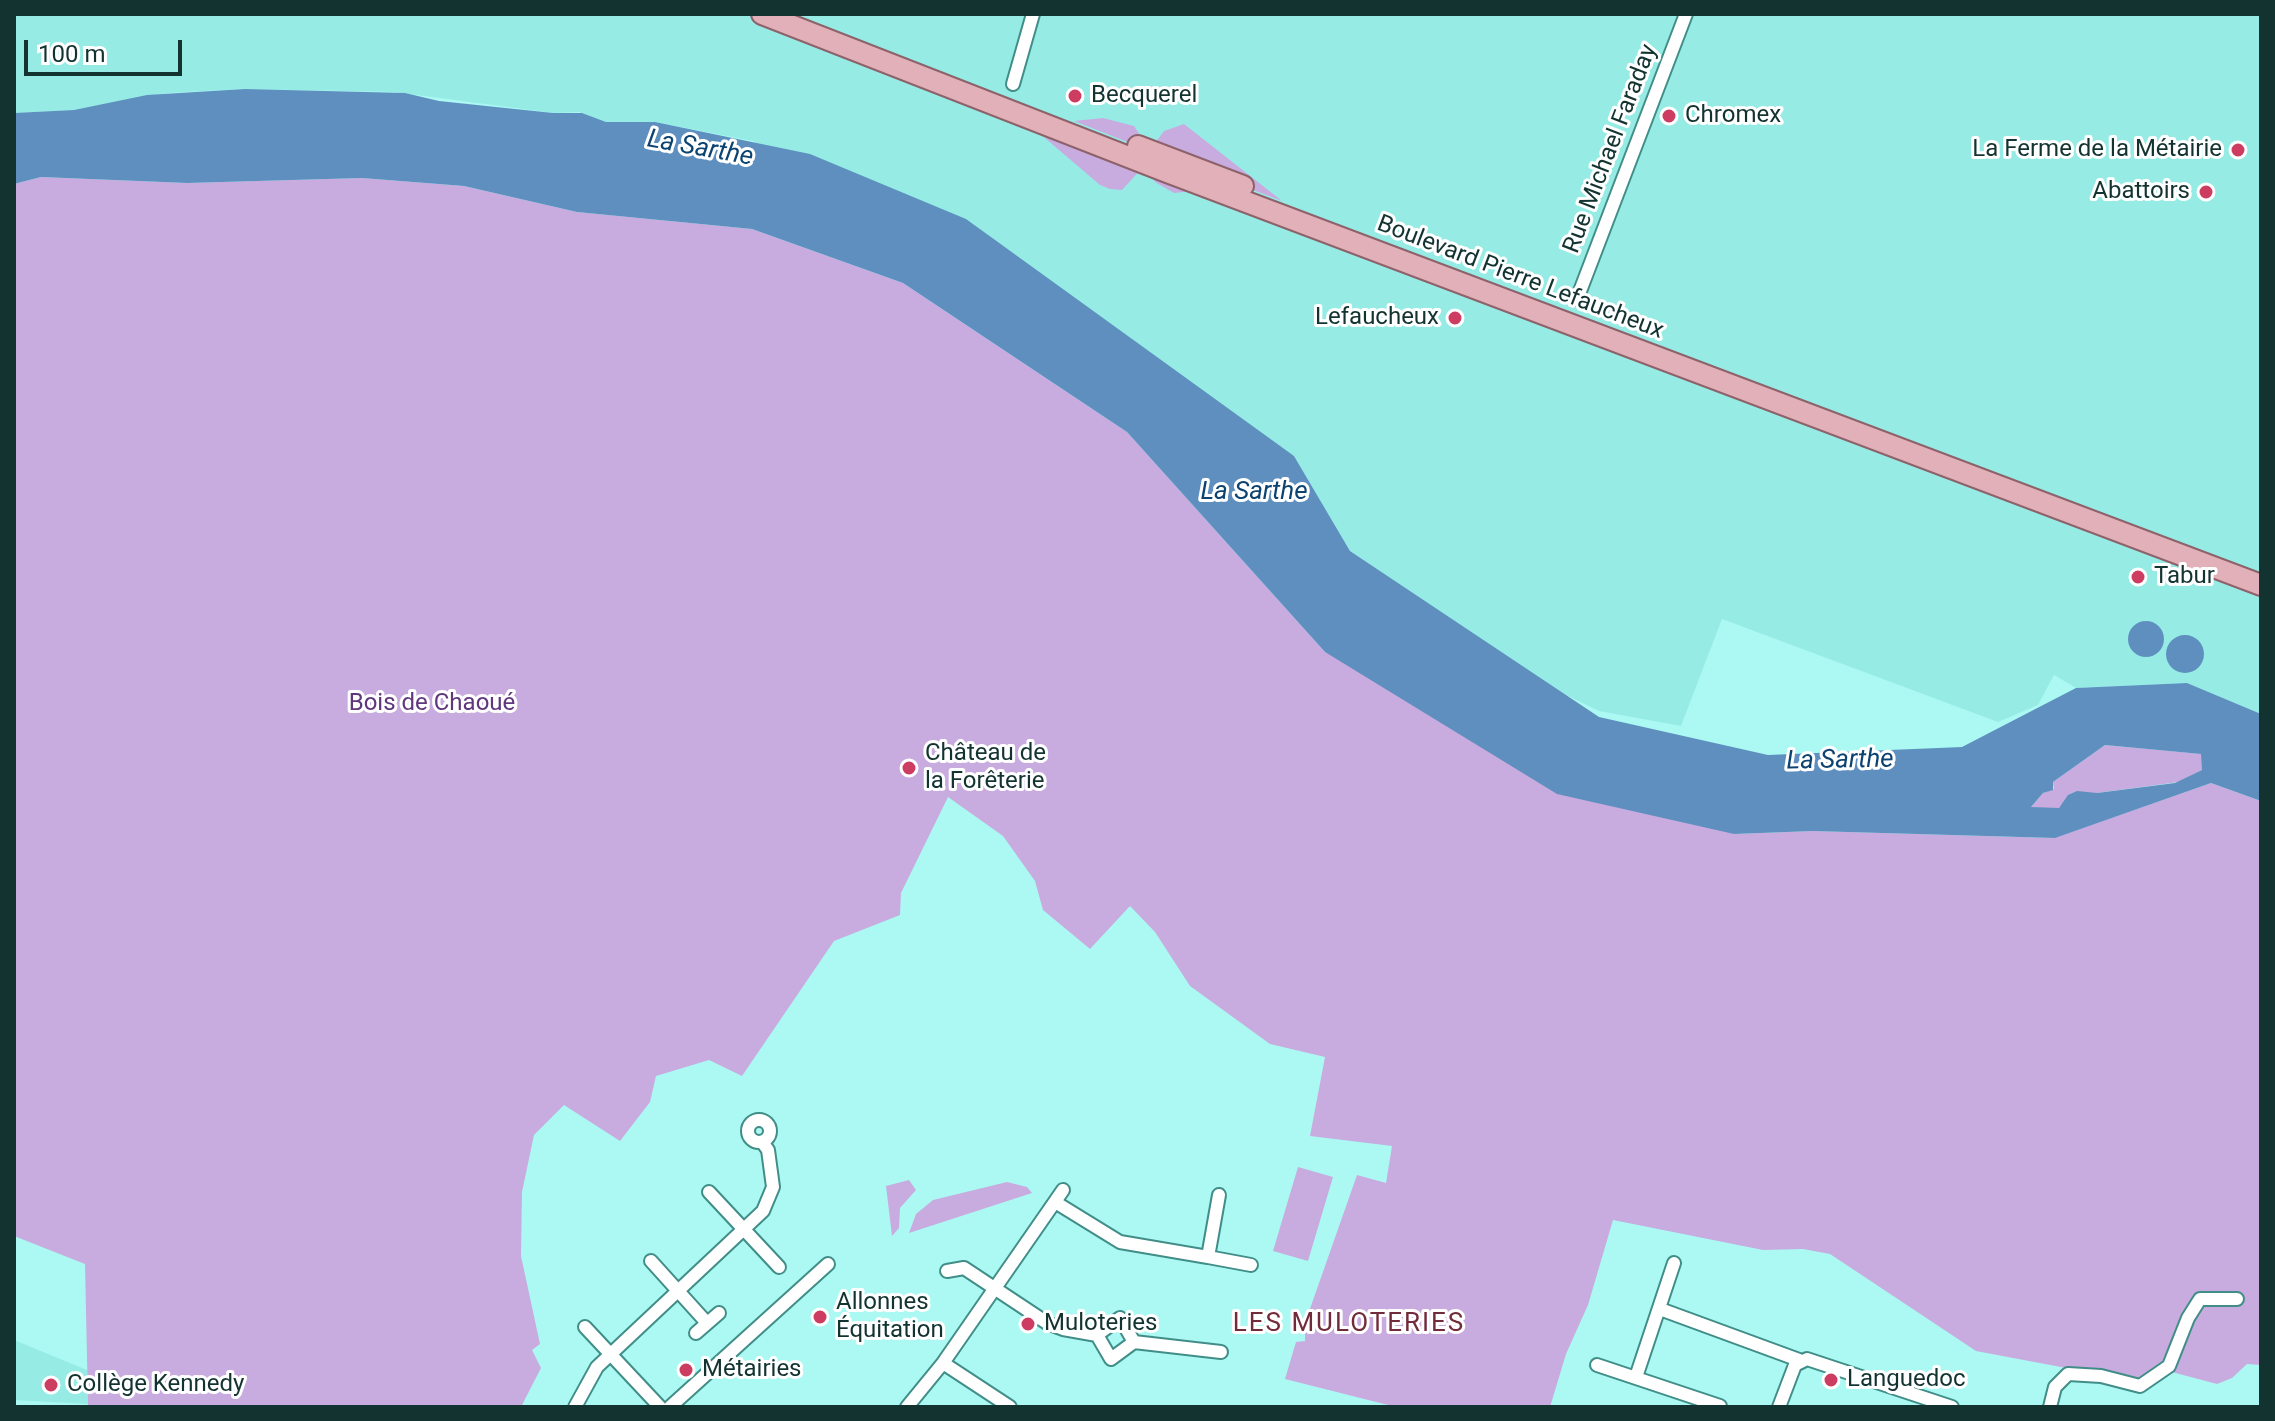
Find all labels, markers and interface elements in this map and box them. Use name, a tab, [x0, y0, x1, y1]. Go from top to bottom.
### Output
scale bar	[28, 24, 186, 74]
text: 100 m	[38, 40, 105, 68]
street label: Rue Michael Faraday	[1558, 41, 1664, 257]
place label: Becquerel	[1091, 82, 1197, 110]
marker: Becquerel	[1066, 87, 1084, 105]
place label: Chromex	[1685, 102, 1781, 130]
marker: Chromex	[1660, 107, 1678, 125]
water label: La Sarthe	[645, 124, 755, 174]
place label: La Ferme de la Métairie	[1972, 136, 2222, 164]
marker: La Ferme de la Métairie	[2229, 141, 2247, 159]
place label: Abattoirs	[2092, 178, 2190, 206]
marker: Abattoirs	[2197, 183, 2215, 201]
street label: Boulevard Pierre Lefaucheux	[1373, 210, 1667, 346]
place label: Lefaucheux	[1315, 304, 1439, 332]
marker: Lefaucheux	[1446, 309, 1464, 327]
water label: La Sarthe	[1200, 476, 1308, 508]
place label: Tabur	[2154, 563, 2215, 591]
marker: Tabur	[2129, 568, 2147, 586]
park label: Bois de Chaoué	[349, 690, 515, 718]
place label: Château de la Forêterie	[925, 740, 1046, 796]
water label: La Sarthe	[1786, 744, 1894, 778]
marker: Château de la Forêterie	[900, 759, 918, 777]
place label: Allonnes Équitation	[836, 1289, 944, 1345]
marker: Allonnes Équitation	[811, 1308, 829, 1326]
district label: LES MULOTERIES	[1233, 1308, 1465, 1340]
place label: Muloteries	[1044, 1310, 1157, 1338]
marker: Muloteries	[1019, 1315, 1037, 1333]
place label: Métairies	[702, 1356, 802, 1384]
marker: Métairies	[677, 1361, 695, 1379]
place label: Languedoc	[1847, 1366, 1965, 1394]
place label: Collège Kennedy	[67, 1371, 244, 1399]
marker: Languedoc	[1822, 1371, 1840, 1389]
marker: Collège Kennedy	[42, 1376, 60, 1394]

